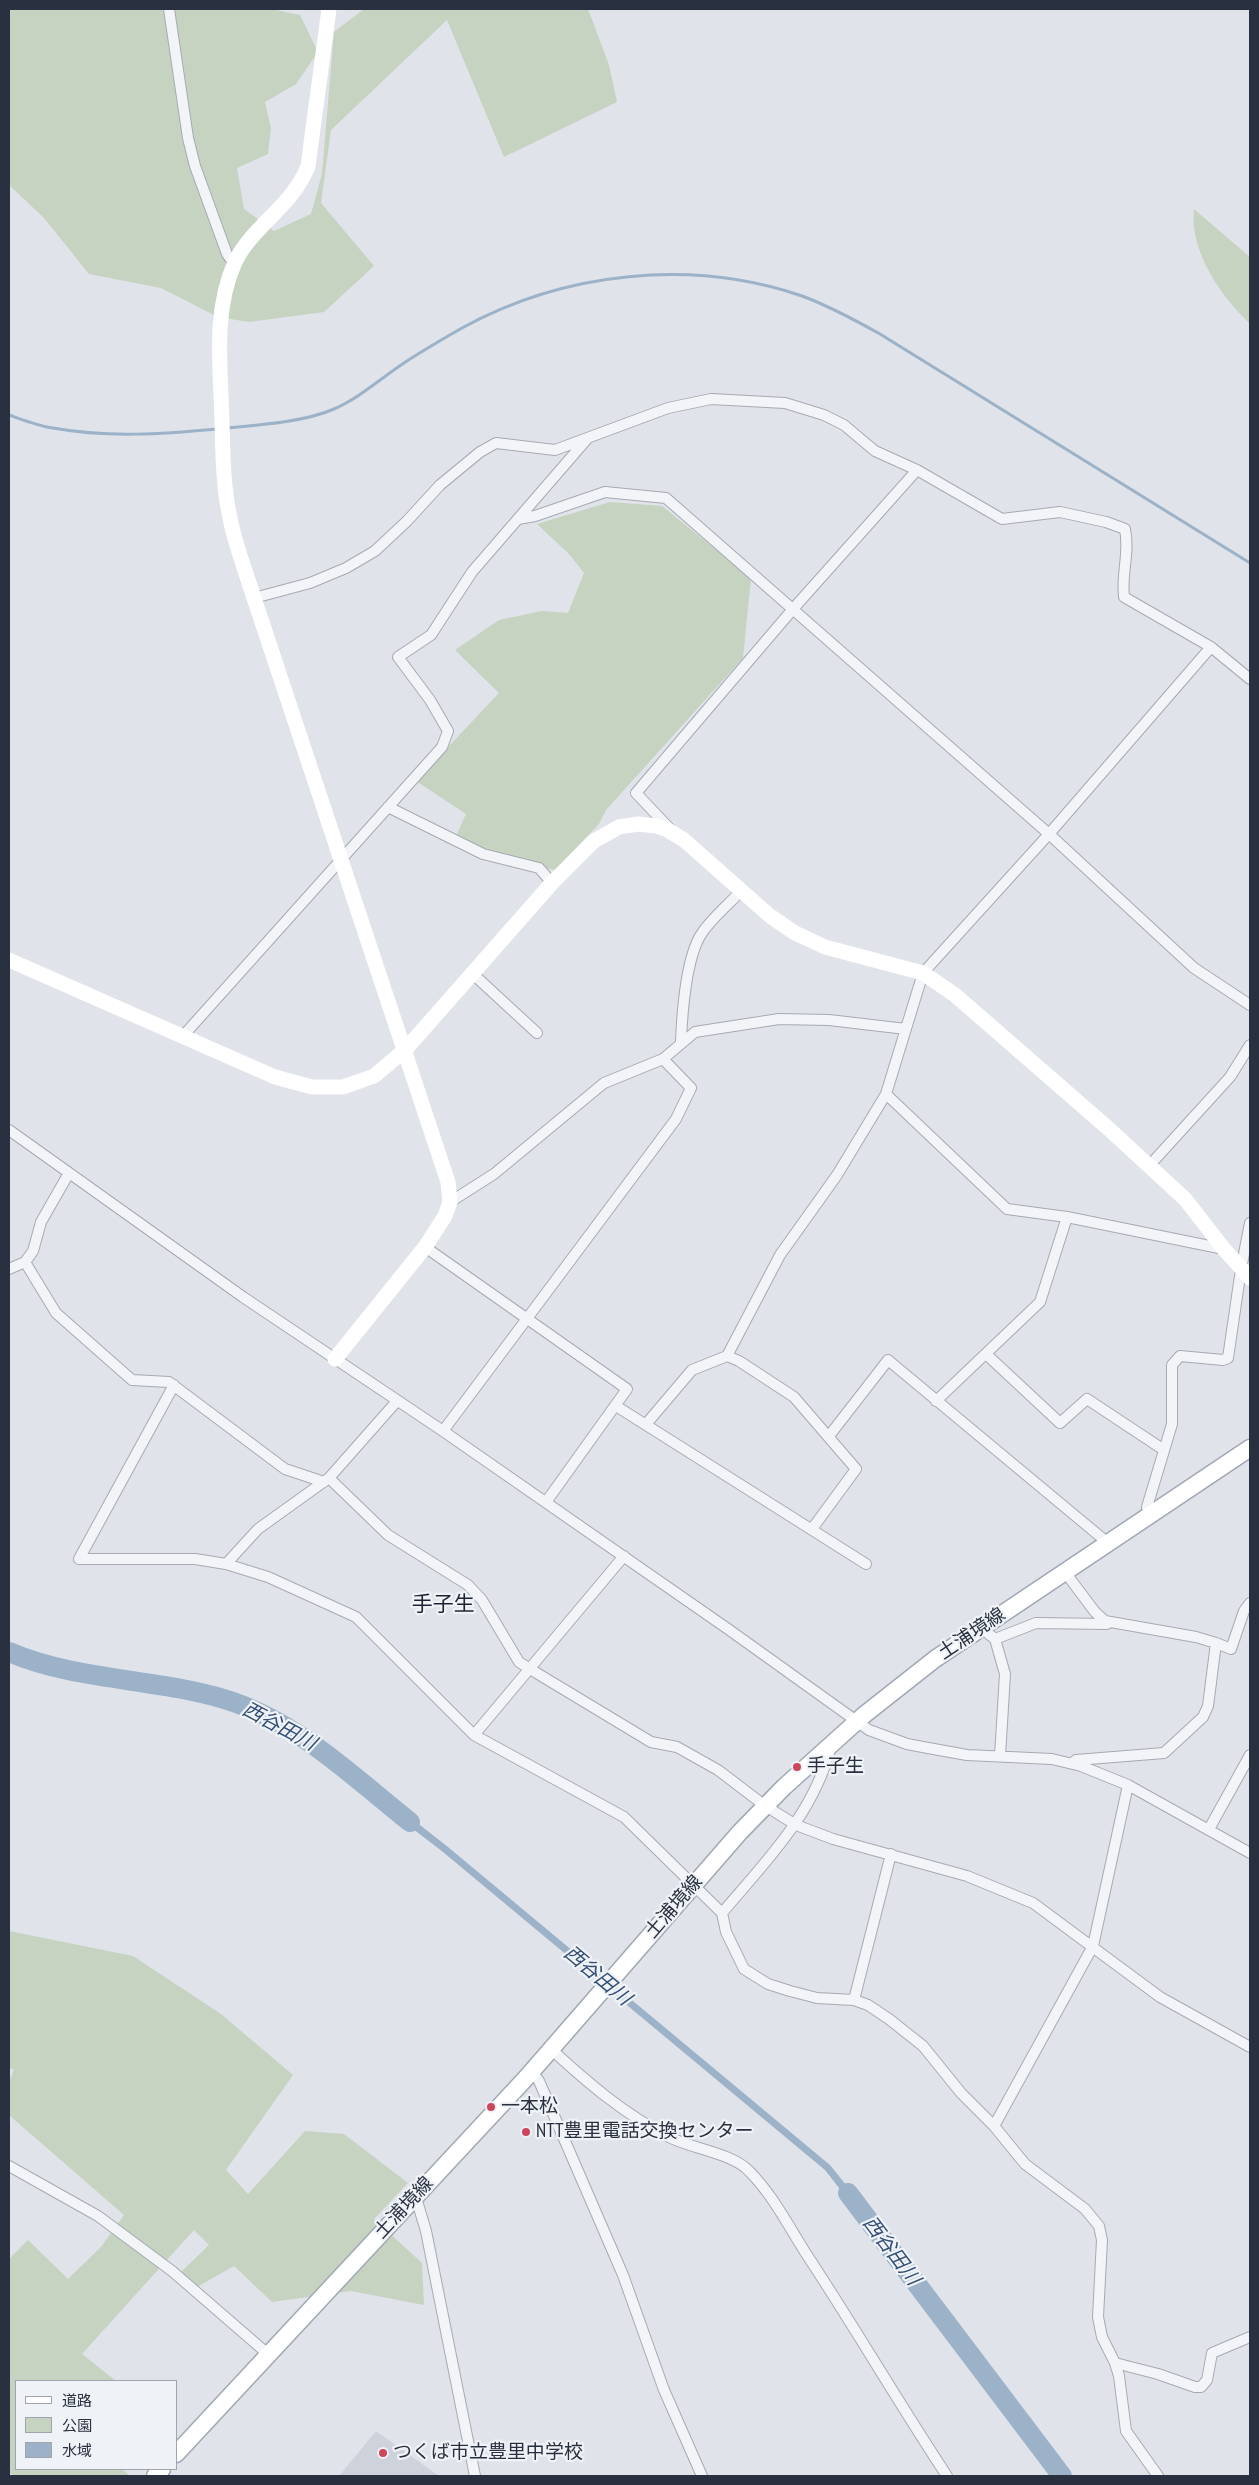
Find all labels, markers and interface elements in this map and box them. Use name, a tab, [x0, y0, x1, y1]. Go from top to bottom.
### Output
district label: 手子生	[412, 1592, 474, 1618]
street label: 土浦境線	[934, 1603, 1010, 1665]
water label: 西谷田川	[238, 1698, 320, 1756]
place label: 手子生	[807, 1756, 864, 1778]
marker: 手子生	[791, 1761, 803, 1773]
street label: 土浦境線	[640, 1871, 708, 1943]
water label: 西谷田川	[559, 1941, 635, 2011]
place label: 一本松	[501, 2096, 558, 2118]
marker: 一本松	[485, 2101, 497, 2113]
place label: NTT豊里電話交換センター	[536, 2121, 754, 2143]
marker: NTT豊里電話交換センター	[520, 2126, 532, 2138]
street label: 土浦境線	[370, 2172, 438, 2244]
water label: 西谷田川	[857, 2212, 925, 2290]
legend	[15, 2380, 178, 2470]
text: 道路	[62, 2391, 92, 2410]
text: 公園	[62, 2416, 92, 2435]
text: 水域	[62, 2441, 92, 2460]
place label: つくば市立豊里中学校	[393, 2442, 583, 2464]
marker: つくば市立豊里中学校	[377, 2447, 389, 2459]

